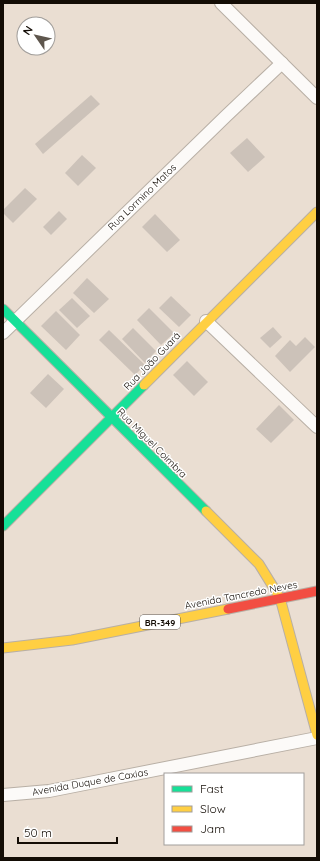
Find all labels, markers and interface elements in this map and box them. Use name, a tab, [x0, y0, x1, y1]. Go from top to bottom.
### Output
north arrow	[16, 16, 56, 56]
text: N	[20, 23, 36, 38]
street label: Rua Lormino Matos	[105, 161, 179, 233]
street label: Rua João Guará	[121, 329, 183, 393]
street label: Rua Miguel Coimbra	[114, 405, 190, 481]
street label: Avenida Tancredo Neves	[184, 578, 299, 612]
road number: BR-349	[140, 615, 180, 629]
street label: Avenida Duque de Caxias	[31, 765, 149, 799]
legend	[164, 773, 304, 845]
text: Fast	[200, 781, 224, 796]
text: Slow	[200, 801, 226, 816]
scale bar	[18, 819, 117, 845]
text: Jam	[200, 821, 225, 836]
text: 50 m	[24, 825, 52, 840]

